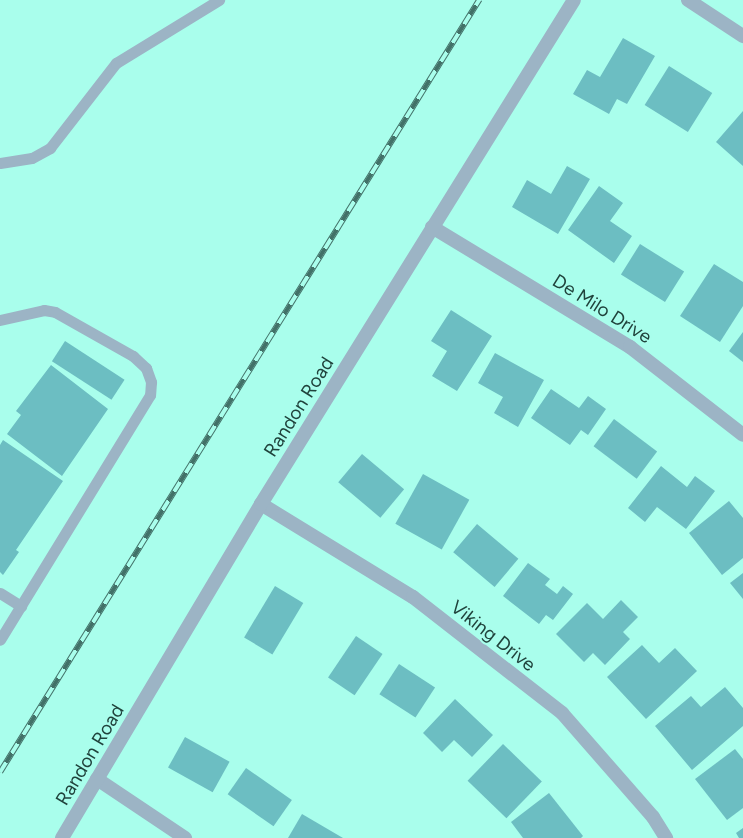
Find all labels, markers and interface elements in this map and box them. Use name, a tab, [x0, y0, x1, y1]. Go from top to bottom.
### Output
street label: De Milo Drive	[548, 270, 656, 348]
street label: Randon Road	[259, 353, 339, 461]
street label: Viking Drive	[446, 596, 540, 676]
street label: Randon Road	[51, 701, 129, 809]

